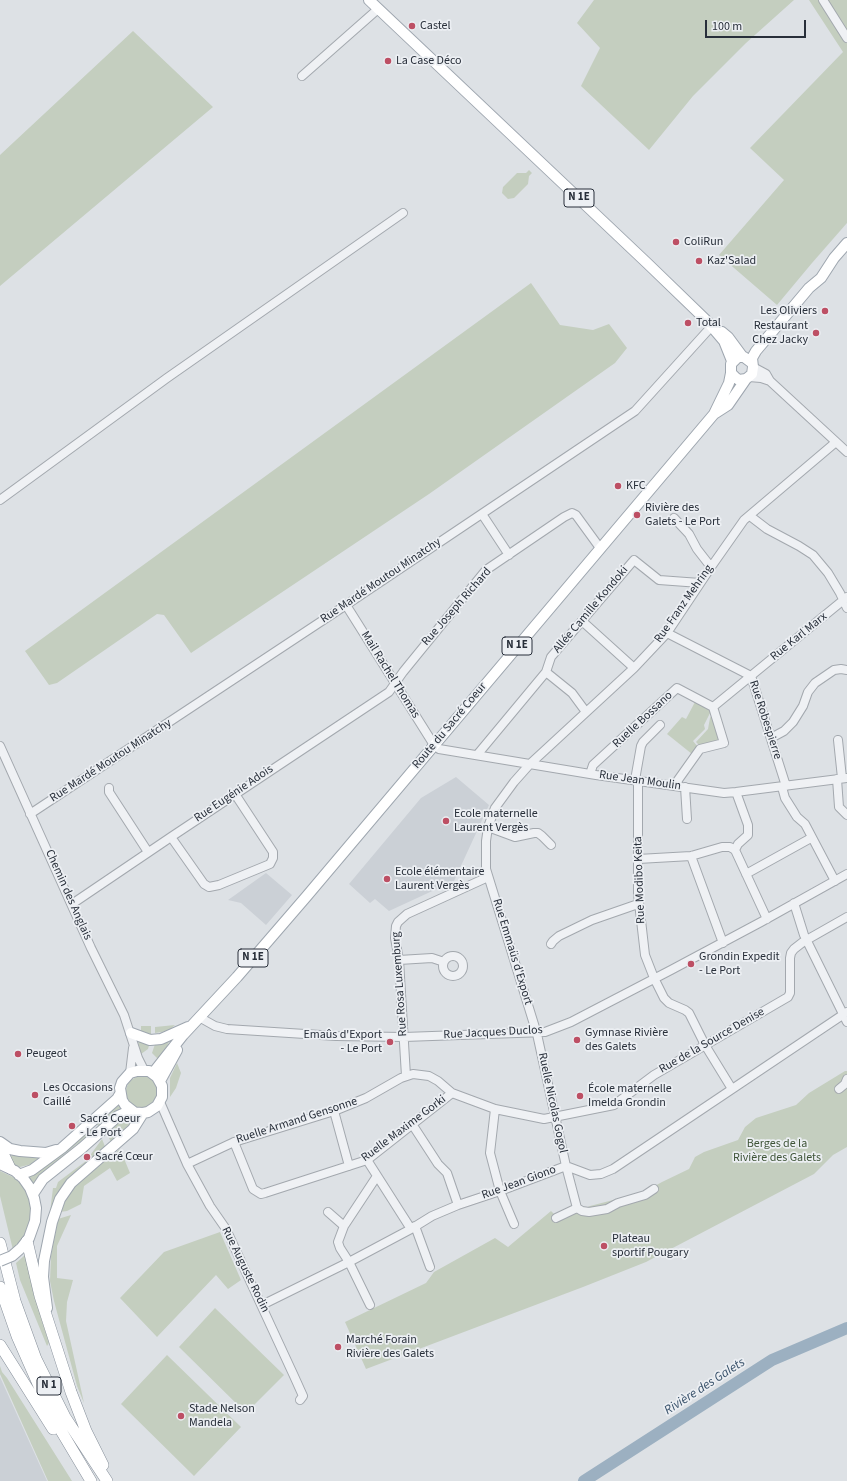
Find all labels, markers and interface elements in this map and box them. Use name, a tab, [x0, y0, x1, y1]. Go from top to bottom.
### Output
scale bar	[707, 12, 808, 38]
text: 100 m	[712, 18, 742, 35]
place label: Castel	[420, 19, 451, 33]
marker: Castel	[407, 21, 417, 31]
place label: La Case Déco	[396, 54, 462, 68]
marker: La Case Déco	[383, 56, 393, 66]
road number: N 1E	[564, 189, 594, 207]
place label: ColiRun	[684, 235, 723, 249]
marker: ColiRun	[671, 237, 681, 247]
place label: Kaz'Salad	[707, 254, 756, 268]
marker: Kaz'Salad	[694, 256, 704, 266]
place label: Les Oliviers	[760, 304, 817, 318]
marker: Les Oliviers	[820, 306, 830, 316]
place label: Total	[696, 316, 721, 330]
marker: Total	[683, 318, 693, 328]
place label: Restaurant Chez Jacky	[752, 319, 808, 347]
marker: Restaurant Chez Jacky	[811, 328, 821, 338]
place label: KFC	[626, 479, 646, 493]
marker: KFC	[613, 481, 623, 491]
place label: Rivière des Galets - Le Port	[645, 501, 720, 529]
marker: Rivière des Galets - Le Port	[632, 510, 642, 520]
street label: Rue Mardé Moutou Minatchy	[318, 535, 444, 627]
street label: Rue Franz Mehring	[652, 562, 716, 646]
street label: Allée Camille Kondoki	[550, 564, 632, 656]
street label: Rue Joseph Richard	[419, 565, 495, 649]
street label: Rue Karl Marx	[768, 610, 830, 664]
street label: Mail Rachel Thomas	[357, 629, 423, 721]
road number: N 1E	[502, 637, 532, 655]
street label: Rue Robespierre	[745, 679, 785, 761]
street label: Route du Sacré Coeur	[410, 680, 490, 772]
street label: Ruelle Bossano	[610, 689, 676, 751]
street label: Rue Mardé Moutou Minatchy	[47, 716, 175, 806]
street label: Rue Eugénie Adois	[192, 762, 276, 826]
street label: Rue Jean Moulin	[598, 768, 682, 794]
place label: Ecole maternelle Laurent Vergès	[454, 807, 538, 835]
marker: Ecole maternelle Laurent Vergès	[441, 816, 451, 826]
street label: Rue Modibo Keita	[631, 836, 649, 924]
street label: Chemin des Anglais	[42, 848, 94, 942]
place label: Ecole élémentaire Laurent Vergès	[395, 865, 485, 893]
marker: Ecole élémentaire Laurent Vergès	[382, 874, 392, 884]
street label: Rue Emmaüs d'Export	[489, 897, 535, 1007]
street label: Rue Rosa Luxemburg	[389, 931, 411, 1037]
road number: N 1E	[238, 949, 268, 967]
place label: Grondin Expedit - Le Port	[699, 950, 780, 978]
marker: Grondin Expedit - Le Port	[686, 959, 696, 969]
street label: Rue de la Source Denise	[657, 1005, 767, 1077]
street label: Rue Jacques Duclos	[443, 1023, 543, 1043]
place label: Gymnase Rivière des Galets	[585, 1026, 668, 1054]
place label: Emaûs d'Export - Le Port	[303, 1028, 382, 1056]
marker: Gymnase Rivière des Galets	[572, 1035, 582, 1045]
marker: Emaûs d'Export - Le Port	[385, 1037, 395, 1047]
place label: Peugeot	[26, 1047, 67, 1061]
marker: Peugeot	[13, 1049, 23, 1059]
street label: Ruelle Nicolas Gogol	[534, 1052, 570, 1154]
place label: Les Occasions Caillé	[43, 1081, 113, 1109]
place label: École maternelle Imelda Grondin	[588, 1082, 672, 1110]
marker: Les Occasions Caillé	[30, 1090, 40, 1100]
marker: École maternelle Imelda Grondin	[575, 1091, 585, 1101]
street label: Ruelle Maxime Gorki	[359, 1093, 449, 1165]
street label: Ruelle Armand Gensonne	[235, 1095, 359, 1147]
place label: Sacré Coeur - Le Port	[80, 1112, 140, 1140]
marker: Sacré Coeur - Le Port	[67, 1121, 77, 1131]
park label: Berges de la Rivière des Galets	[733, 1137, 821, 1165]
place label: Sacré Cœur	[95, 1150, 153, 1164]
marker: Sacré Cœur	[82, 1152, 92, 1162]
street label: Rue Jean Giono	[480, 1163, 558, 1203]
street label: Rue Auguste Rodin	[218, 1225, 272, 1315]
place label: Plateau sportif Pougary	[612, 1232, 689, 1260]
marker: Plateau sportif Pougary	[599, 1241, 609, 1251]
place label: Marché Forain Rivière des Galets	[346, 1333, 434, 1361]
marker: Marché Forain Rivière des Galets	[333, 1342, 343, 1352]
water label: Rivière des Galets	[662, 1355, 748, 1419]
road number: N 1	[37, 1377, 61, 1395]
place label: Stade Nelson Mandela	[189, 1402, 255, 1430]
marker: Stade Nelson Mandela	[176, 1411, 186, 1421]

